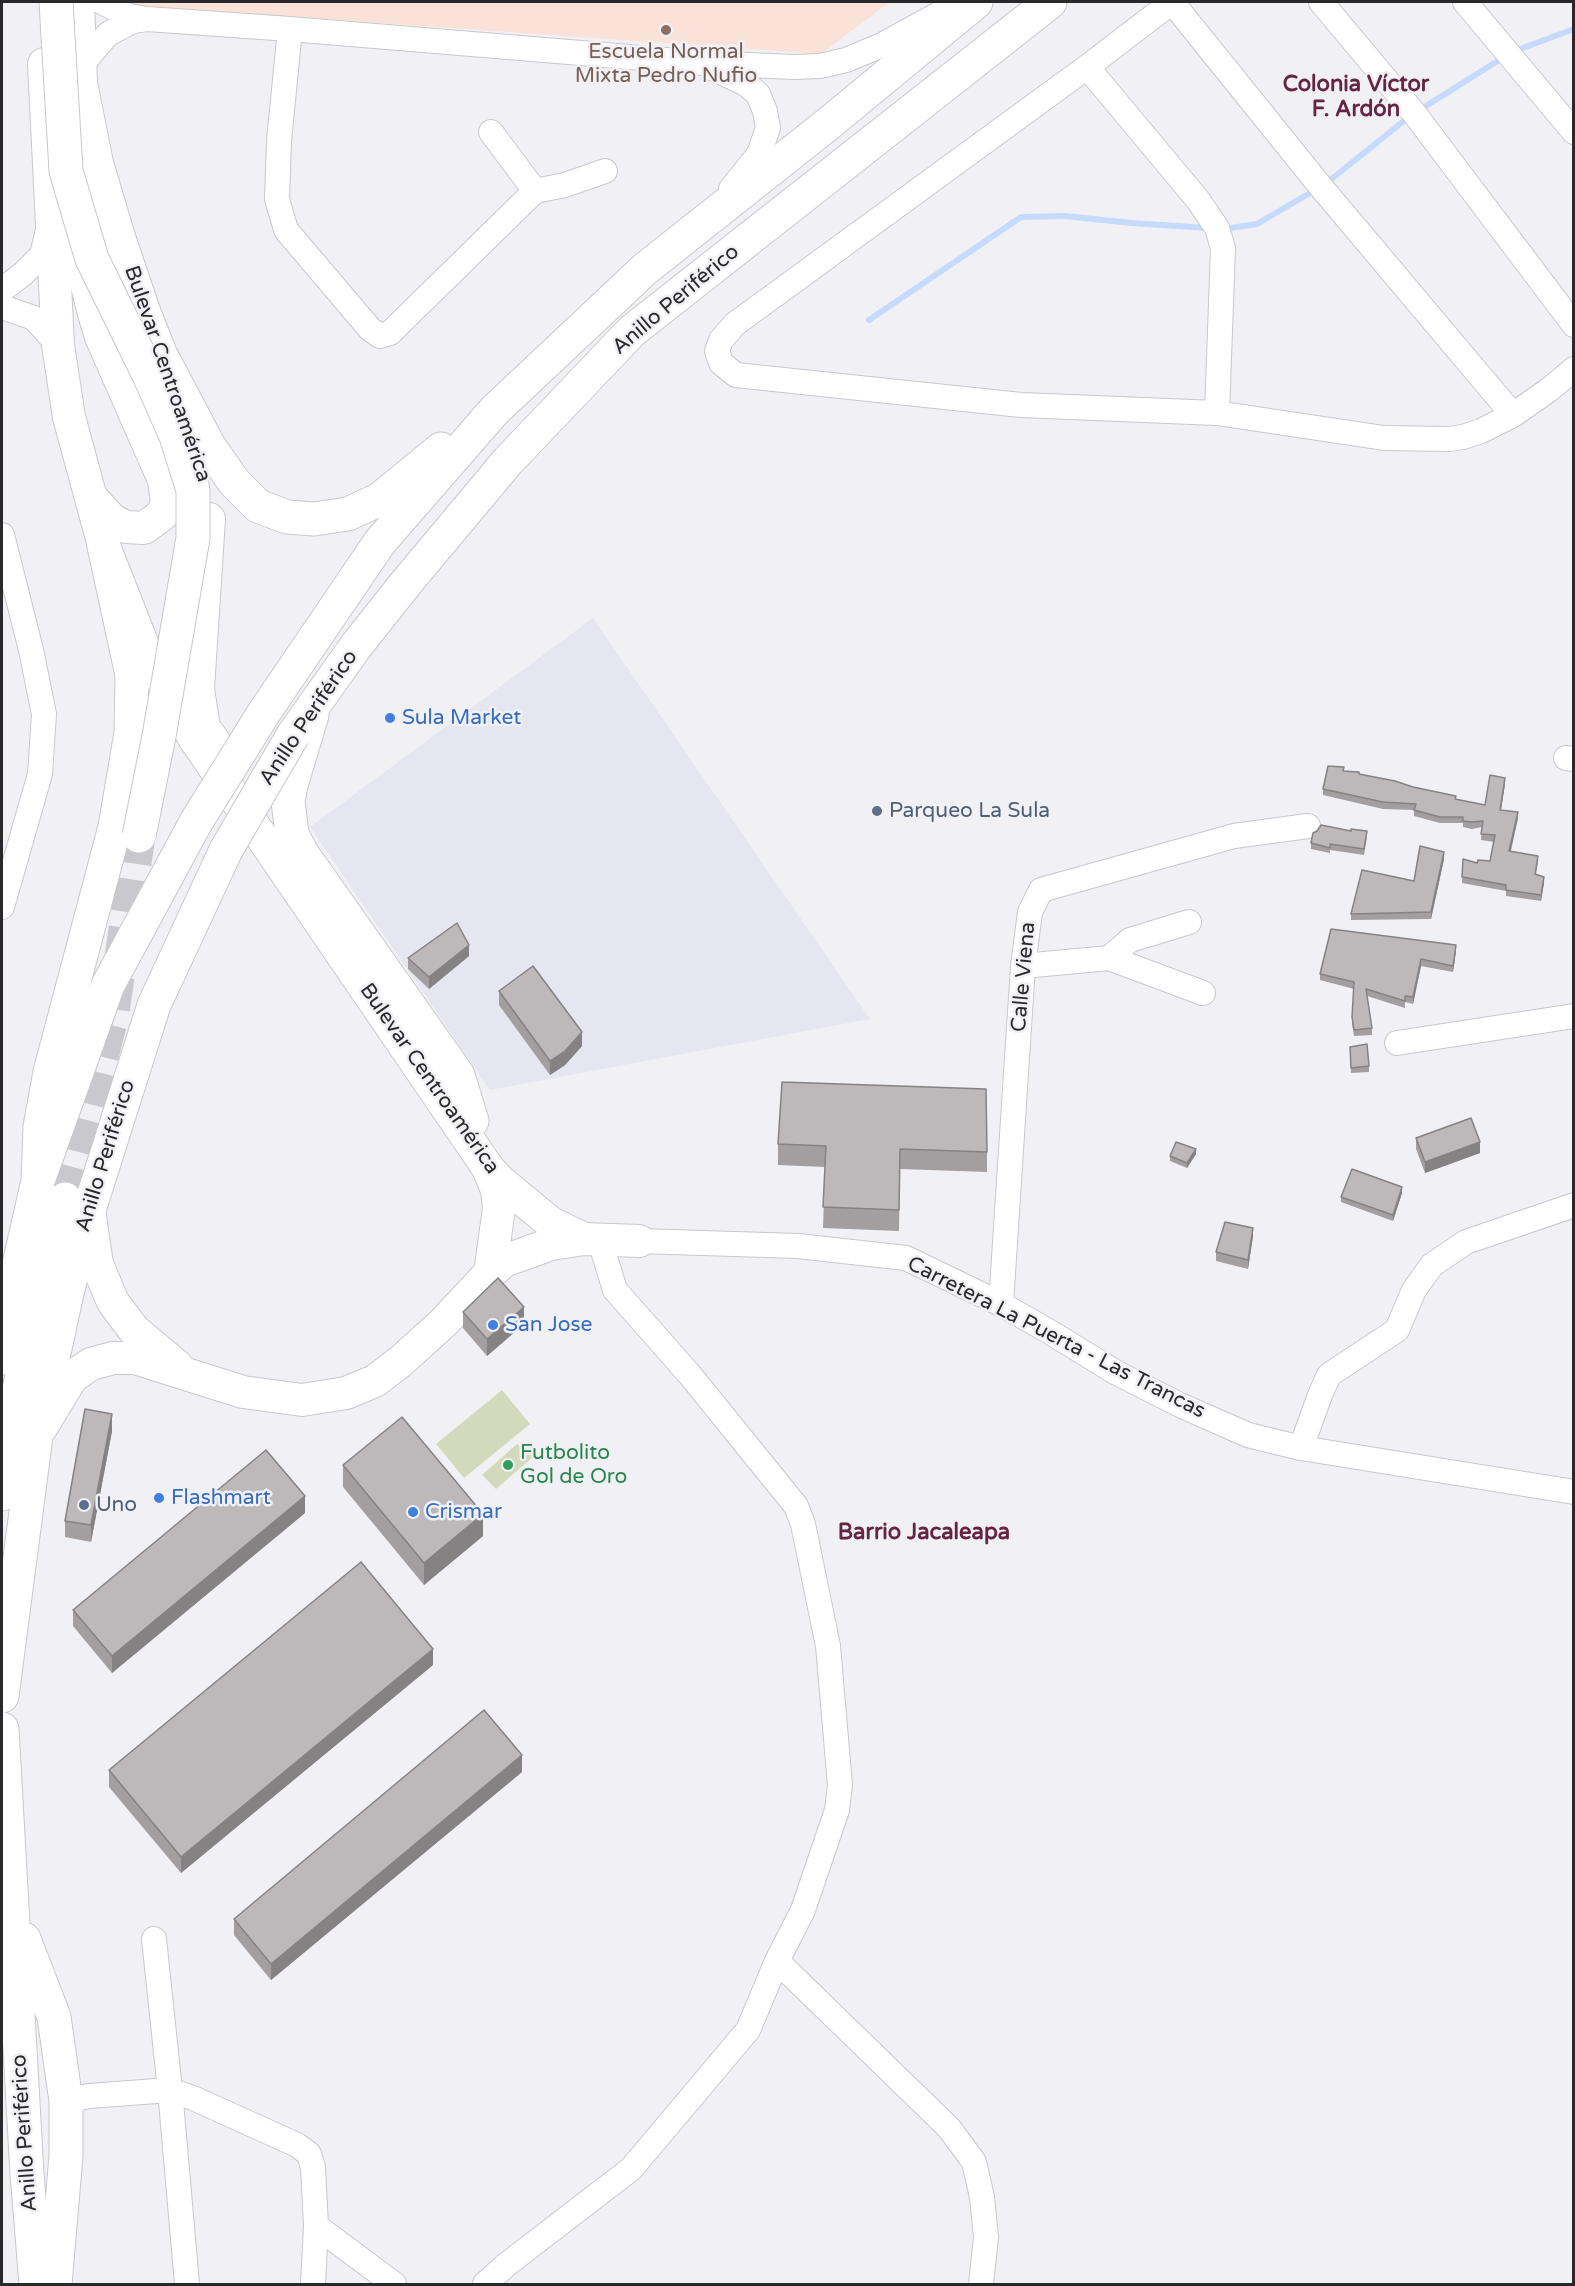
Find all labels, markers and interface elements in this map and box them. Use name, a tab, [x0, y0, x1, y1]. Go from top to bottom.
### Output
marker: Escuela Normal Mixta Pedro Nufio	[659, 23, 673, 37]
place label: Escuela Normal Mixta Pedro Nufio	[575, 39, 757, 89]
district label: Colonia Víctor F. Ardón	[1283, 72, 1429, 124]
street label: Anillo Periférico	[608, 240, 744, 360]
street label: Bulevar Centroamérica	[118, 263, 216, 485]
street label: Anillo Periférico	[254, 646, 364, 790]
place label: Sula Market	[402, 705, 521, 731]
marker: Sula Market	[383, 711, 397, 725]
place label: Parqueo La Sula	[889, 798, 1050, 824]
marker: Parqueo La Sula	[870, 804, 884, 818]
street label: Calle Viena	[1007, 921, 1041, 1033]
street label: Bulevar Centroamérica	[354, 979, 504, 1179]
street label: Anillo Periférico	[71, 1077, 141, 1235]
street label: Carretera La Puerta - Las Trancas	[903, 1252, 1209, 1424]
place label: San Jose	[505, 1312, 593, 1338]
marker: San Jose	[486, 1318, 500, 1332]
place label: Futbolito Gol de Oro	[520, 1440, 627, 1490]
marker: Futbolito Gol de Oro	[501, 1458, 515, 1472]
place label: Flashmart	[171, 1485, 271, 1511]
marker: Flashmart	[152, 1491, 166, 1505]
place label: Uno	[96, 1492, 137, 1518]
marker: Uno	[77, 1498, 91, 1512]
place label: Crismar	[425, 1499, 502, 1525]
marker: Crismar	[406, 1505, 420, 1519]
district label: Barrio Jacaleapa	[838, 1520, 1010, 1546]
street label: Anillo Periférico	[7, 2053, 43, 2213]

